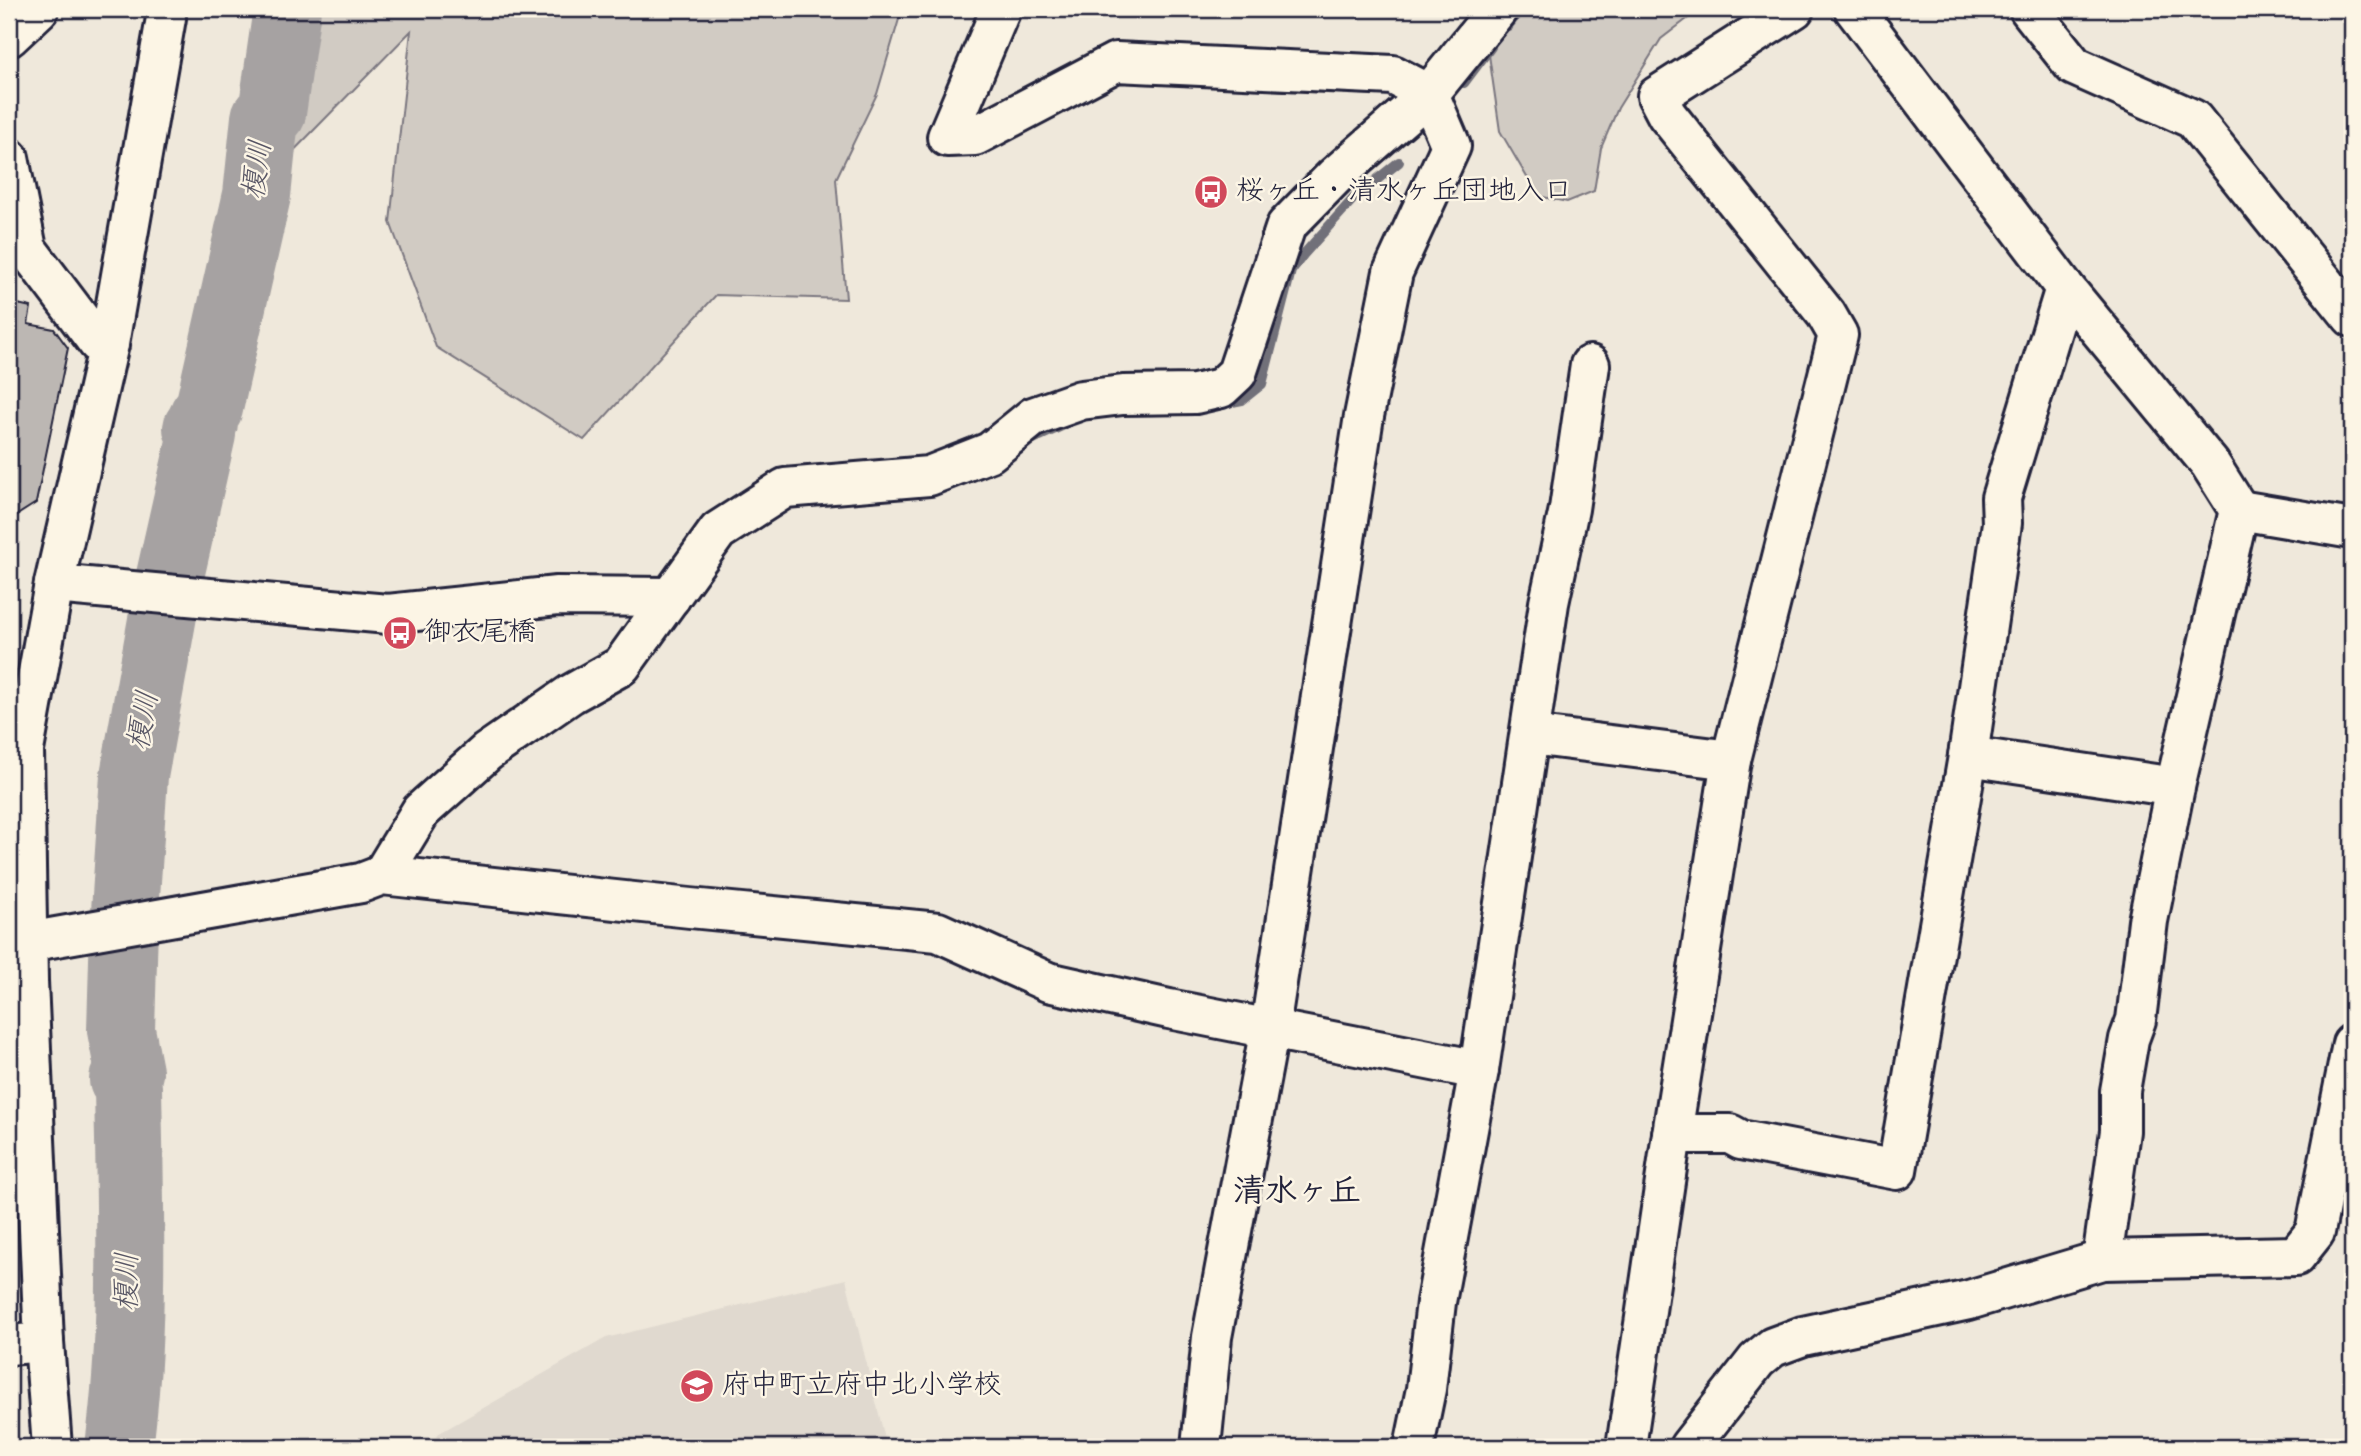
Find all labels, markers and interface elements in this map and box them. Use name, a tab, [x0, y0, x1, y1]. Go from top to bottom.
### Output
water label: 榎川	[233, 137, 285, 203]
place label: 桜ヶ丘・清水ヶ丘団地入口	[1236, 172, 1572, 213]
bus stop icon: 桜ヶ丘・清水ヶ丘団地入口	[1192, 173, 1230, 211]
place label: 御衣尾橋	[424, 613, 536, 654]
bus stop icon: 御衣尾橋	[381, 614, 419, 652]
water label: 榎川	[118, 687, 172, 755]
district label: 清水ヶ丘	[1233, 1170, 1361, 1217]
water label: 榎川	[106, 1252, 152, 1312]
place label: 府中町立府中北小学校	[722, 1366, 1002, 1407]
school or university icon: 府中町立府中北小学校	[678, 1367, 716, 1405]

